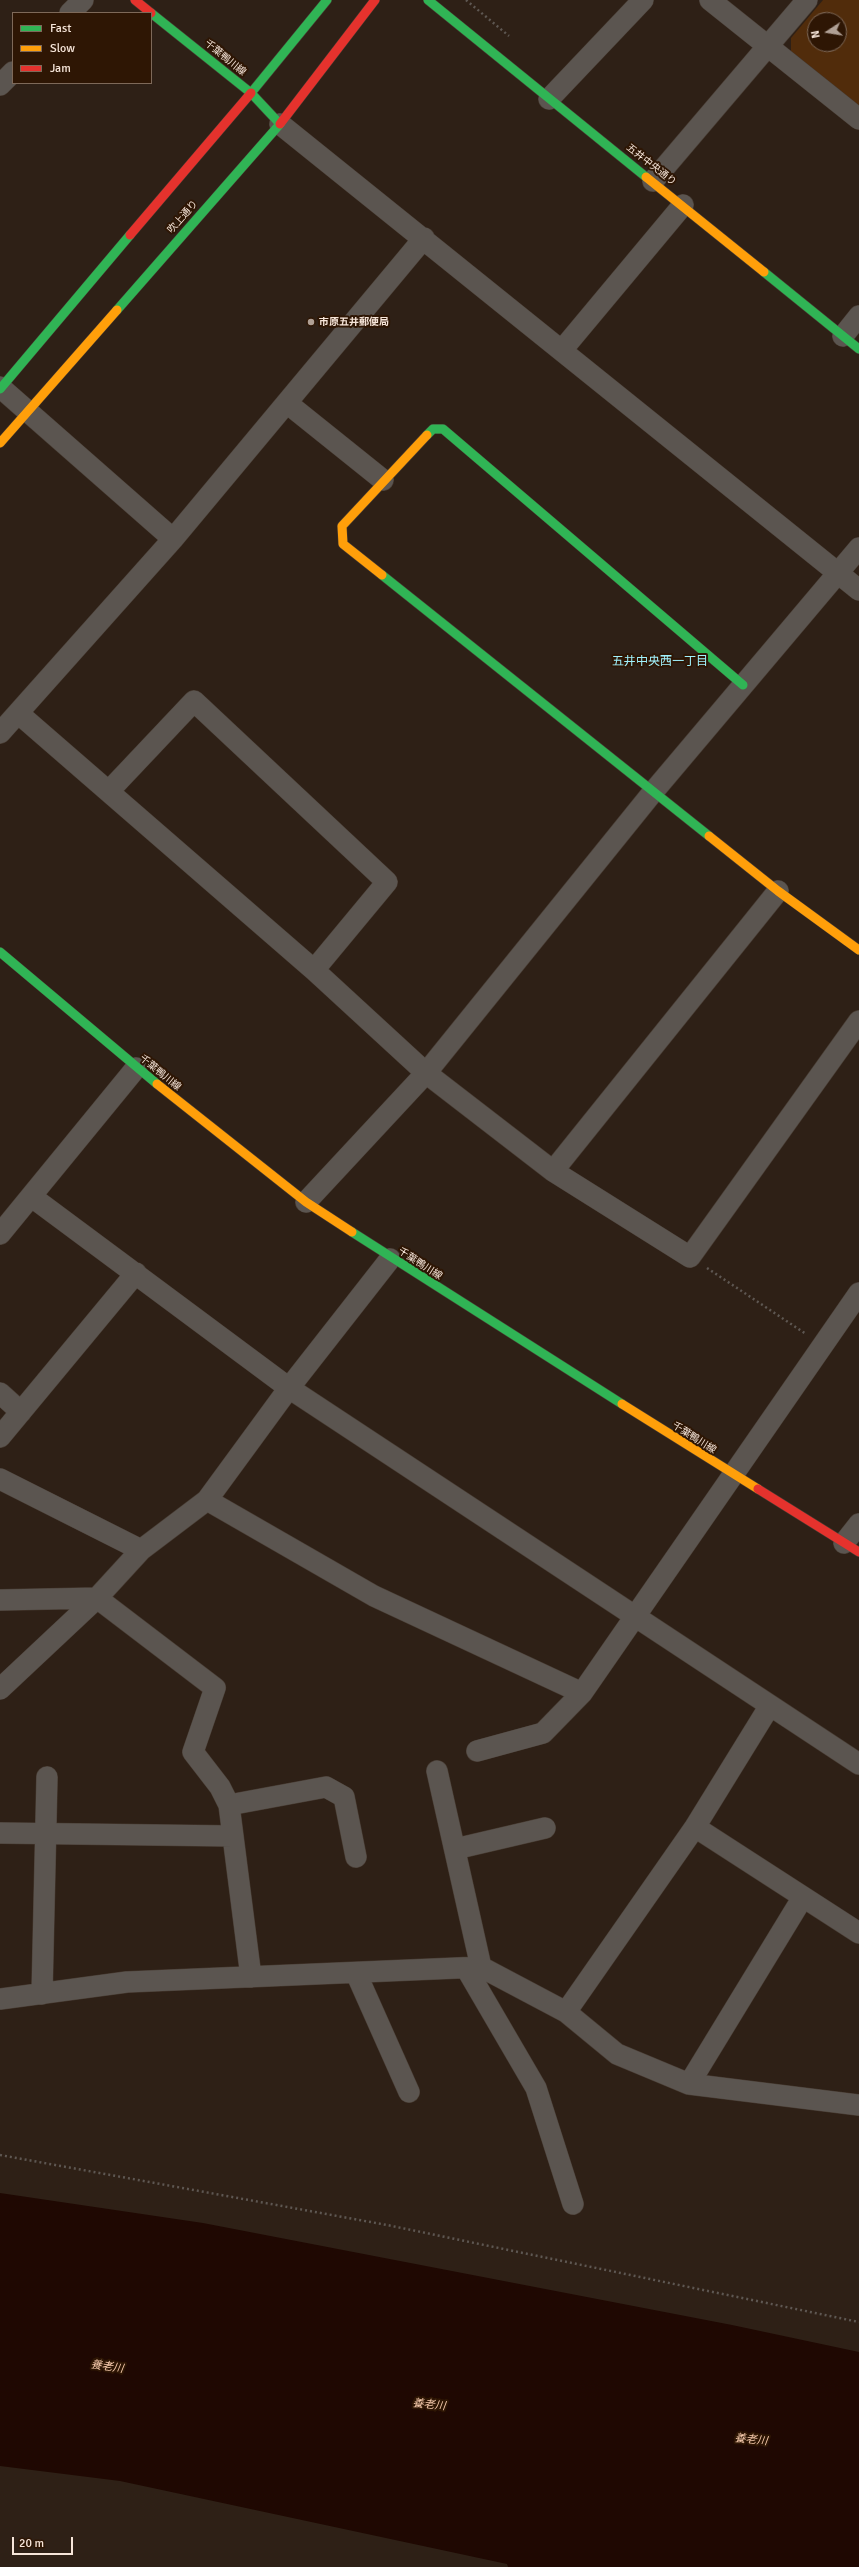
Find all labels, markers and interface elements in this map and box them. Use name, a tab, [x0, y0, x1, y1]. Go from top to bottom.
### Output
legend	[12, 12, 152, 84]
north arrow	[807, 12, 847, 52]
text: Fast	[50, 21, 71, 36]
text: N	[809, 29, 823, 39]
street label: 千葉鴨川線	[202, 38, 248, 78]
text: Slow	[50, 41, 75, 56]
text: Jam	[50, 61, 71, 76]
street label: 五井中央通り	[624, 142, 678, 188]
street label: 吹上通り	[165, 198, 201, 236]
place label: 市原五井郵便局	[319, 316, 389, 328]
marker: 市原五井郵便局	[306, 317, 316, 327]
district label: 五井中央西一丁目	[612, 655, 708, 669]
street label: 千葉鴨川線	[137, 1053, 183, 1093]
street label: 千葉鴨川線	[396, 1245, 444, 1283]
street label: 千葉鴨川線	[670, 1420, 718, 1456]
water label: 養老川	[90, 2358, 124, 2376]
water label: 養老川	[412, 2397, 446, 2413]
water label: 養老川	[734, 2432, 768, 2448]
scale bar	[14, 2529, 75, 2555]
text: 20 m	[19, 2536, 44, 2551]

